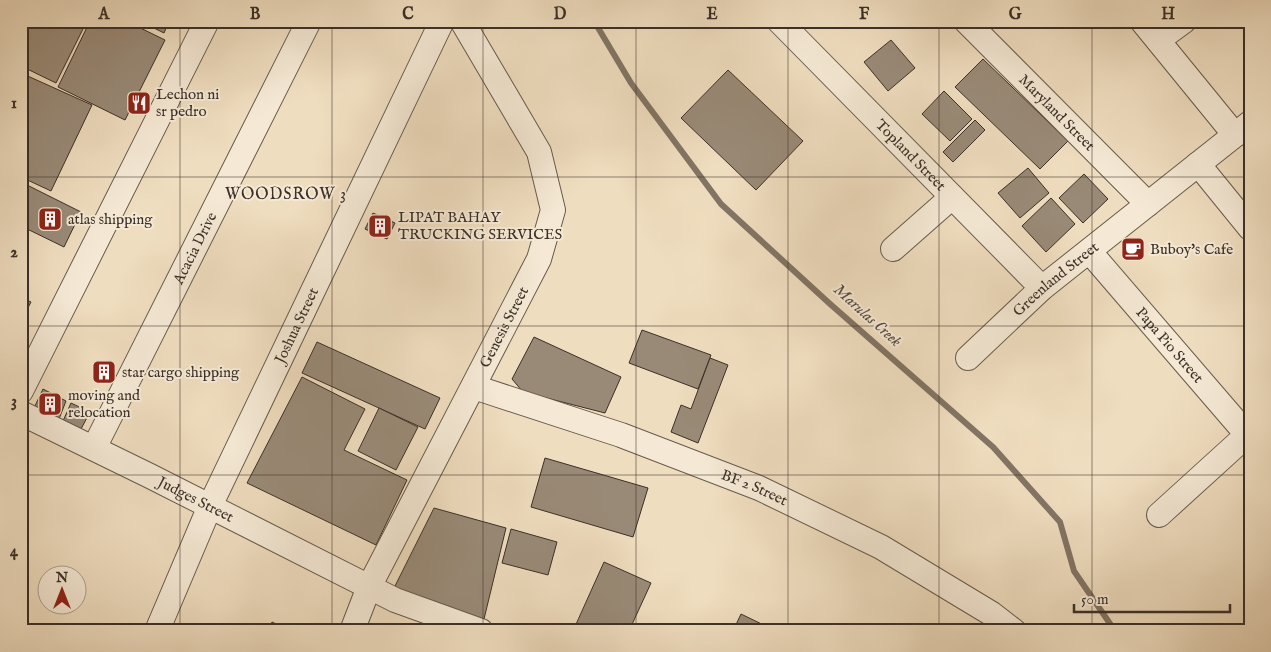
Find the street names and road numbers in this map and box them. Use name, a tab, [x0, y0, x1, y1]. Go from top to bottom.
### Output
street label: Maryland Street	[1015, 70, 1099, 155]
street label: Topland Street	[872, 115, 950, 195]
street label: Acacia Drive	[168, 209, 221, 288]
street label: Greenland Street	[1009, 237, 1102, 320]
street label: Genesis Street	[475, 283, 533, 371]
street label: Joshua Street	[269, 284, 323, 368]
street label: Papa Pio Street	[1132, 303, 1208, 387]
street label: BF 2 Street	[719, 465, 791, 510]
street label: Judges Street	[153, 471, 237, 526]

